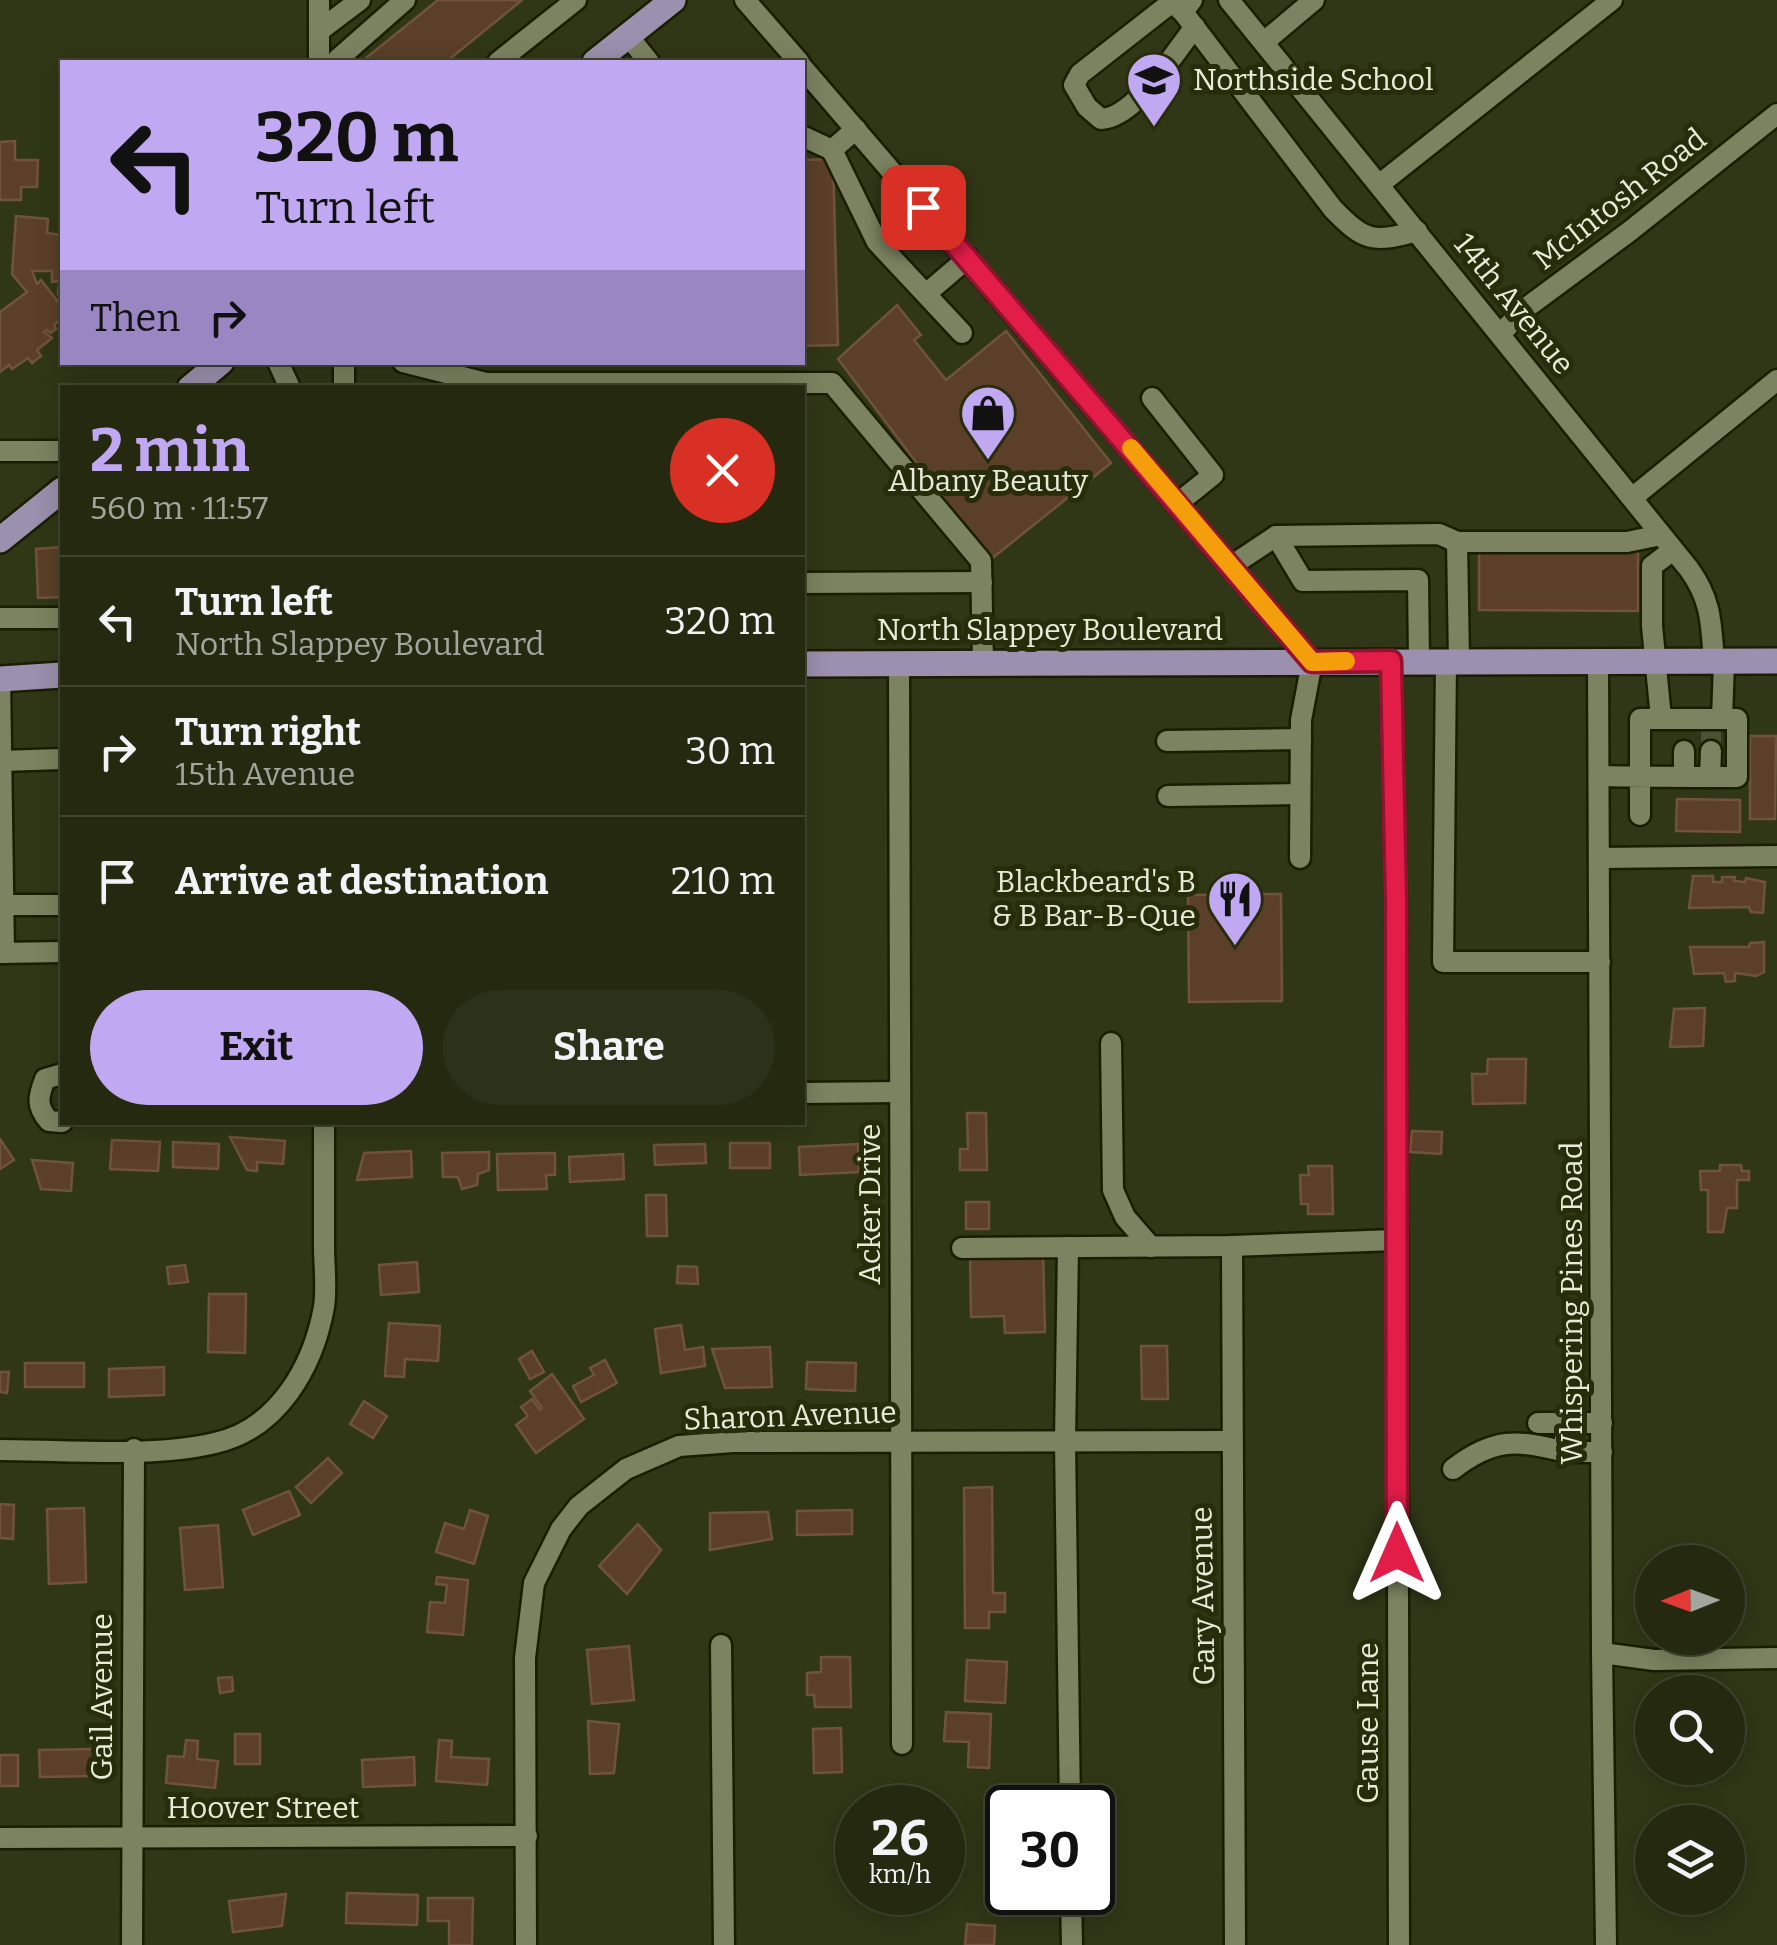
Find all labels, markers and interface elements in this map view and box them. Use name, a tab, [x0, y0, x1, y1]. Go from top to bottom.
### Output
school or university icon: Northside School	[1124, 50, 1184, 129]
place label: Northside School	[1193, 62, 1434, 98]
text: 320 m	[255, 96, 459, 180]
icon: left	[90, 100, 220, 230]
street label: McIntosh Road	[1527, 121, 1713, 277]
pin	[881, 165, 966, 250]
icon: arrive	[896, 180, 951, 235]
text: Turn left	[255, 181, 435, 235]
street label: 14th Avenue	[1446, 226, 1582, 382]
icon: right	[200, 290, 255, 345]
text: Then	[90, 295, 180, 341]
shop icon: Albany Beauty	[958, 383, 1018, 462]
text: 2 min	[90, 415, 250, 487]
button: close	[670, 418, 775, 523]
place label: Albany Beauty	[888, 463, 1088, 499]
text: 560 m · 11:57	[90, 489, 268, 527]
text: Turn left	[175, 579, 333, 625]
icon: left	[90, 594, 145, 649]
text: 320 m	[664, 598, 775, 644]
street label: North Slappey Boulevard	[877, 612, 1223, 648]
text: North Slappey Boulevard	[175, 625, 544, 663]
text: Turn right	[175, 709, 361, 755]
icon: right	[90, 724, 145, 779]
text: 30 m	[685, 728, 775, 774]
text: 15th Avenue	[175, 755, 355, 793]
icon: arrive	[90, 854, 145, 909]
text: Arrive at destination	[175, 858, 548, 904]
text: 210 m	[671, 858, 775, 904]
place label: Blackbeard's B & B Bar-B-Que	[991, 864, 1196, 934]
restaurant icon: Blackbeard's B & B Bar-B-Que	[1205, 869, 1265, 948]
button: Exit	[90, 990, 423, 1105]
button: Share	[443, 990, 775, 1105]
street label: Acker Drive	[852, 1123, 888, 1285]
street label: Whispering Pines Road	[1554, 1141, 1590, 1464]
street label: Sharon Avenue	[683, 1394, 897, 1438]
position arrow	[1345, 1501, 1449, 1605]
street label: Gary Avenue	[1183, 1506, 1223, 1686]
north arrow	[1635, 1545, 1745, 1655]
map controls	[1635, 1545, 1745, 1915]
street label: Gail Avenue	[84, 1613, 120, 1781]
street label: Gause Lane	[1350, 1642, 1386, 1804]
button: search	[1635, 1675, 1745, 1785]
speed limit sign: 30	[985, 1785, 1115, 1915]
street label: Hoover Street	[167, 1790, 360, 1826]
button: layers	[1635, 1805, 1745, 1915]
text: 26	[871, 1808, 929, 1868]
text: km/h	[869, 1860, 931, 1890]

